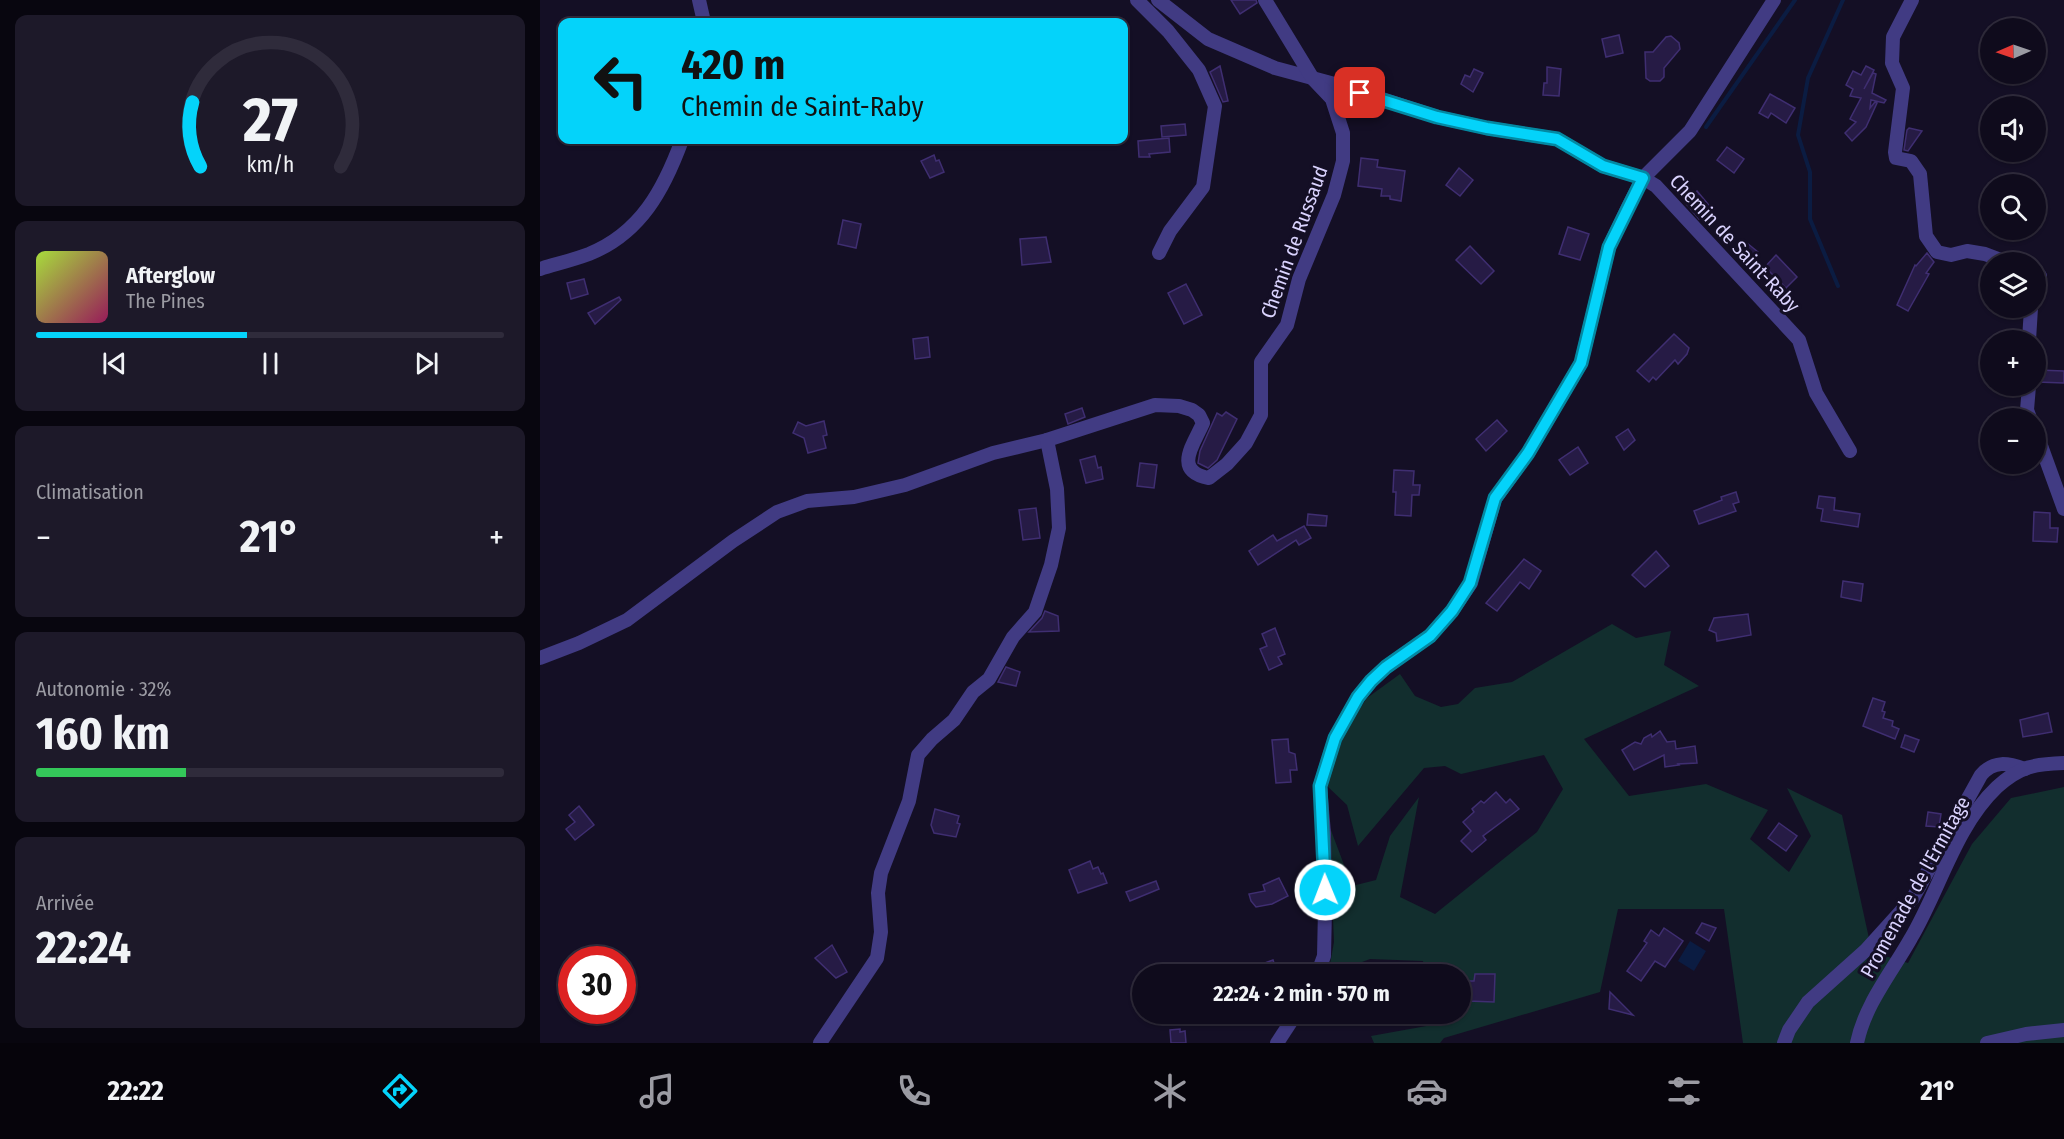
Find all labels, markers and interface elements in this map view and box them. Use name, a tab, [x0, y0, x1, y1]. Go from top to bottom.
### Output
north arrow	[1980, 18, 2046, 84]
map controls	[1980, 18, 2046, 474]
text: 420 m	[681, 40, 785, 90]
icon: left	[582, 42, 660, 120]
pin	[1334, 67, 1385, 118]
icon: arrive	[1343, 76, 1376, 109]
text: 27	[241, 83, 298, 158]
text: Chemin de Saint-Raby	[681, 91, 924, 123]
button: sound	[1980, 96, 2046, 162]
text: km/h	[246, 153, 294, 179]
street label: Chemin de Russaud	[1255, 163, 1333, 321]
street label: Chemin de Saint-Raby	[1665, 169, 1805, 317]
button: search	[1980, 174, 2046, 240]
button: layers	[1980, 252, 2046, 318]
text: Afterglow	[126, 262, 215, 289]
text: The Pines	[126, 289, 205, 313]
button: +	[1980, 330, 2046, 396]
icon: previous	[98, 347, 131, 380]
icon: pause	[254, 347, 287, 380]
icon: next	[410, 347, 443, 380]
button: −	[1980, 408, 2046, 474]
text: Climatisation	[36, 480, 144, 504]
text: 21°	[240, 510, 300, 564]
text: −	[36, 518, 51, 558]
text: +	[489, 518, 504, 558]
text: Autonomie · 32%	[36, 677, 171, 701]
text: 160 km	[36, 707, 170, 761]
street label: Promenade de l'Ermitage	[1855, 792, 1975, 982]
position arrow	[1293, 858, 1357, 922]
text: Arrivée	[36, 891, 94, 915]
text: 22:24	[36, 921, 131, 975]
speed limit sign: 30	[558, 946, 636, 1024]
text: 22:24 · 2 min · 570 m	[1213, 980, 1390, 1007]
icon: directions	[379, 1070, 421, 1112]
icon: music	[636, 1070, 678, 1112]
icon: phone	[893, 1070, 935, 1112]
icon: climate	[1149, 1070, 1191, 1112]
icon: car	[1406, 1070, 1448, 1112]
icon: filters	[1663, 1070, 1705, 1112]
text: 22:22	[107, 1075, 164, 1107]
text: 21°	[1920, 1075, 1956, 1107]

